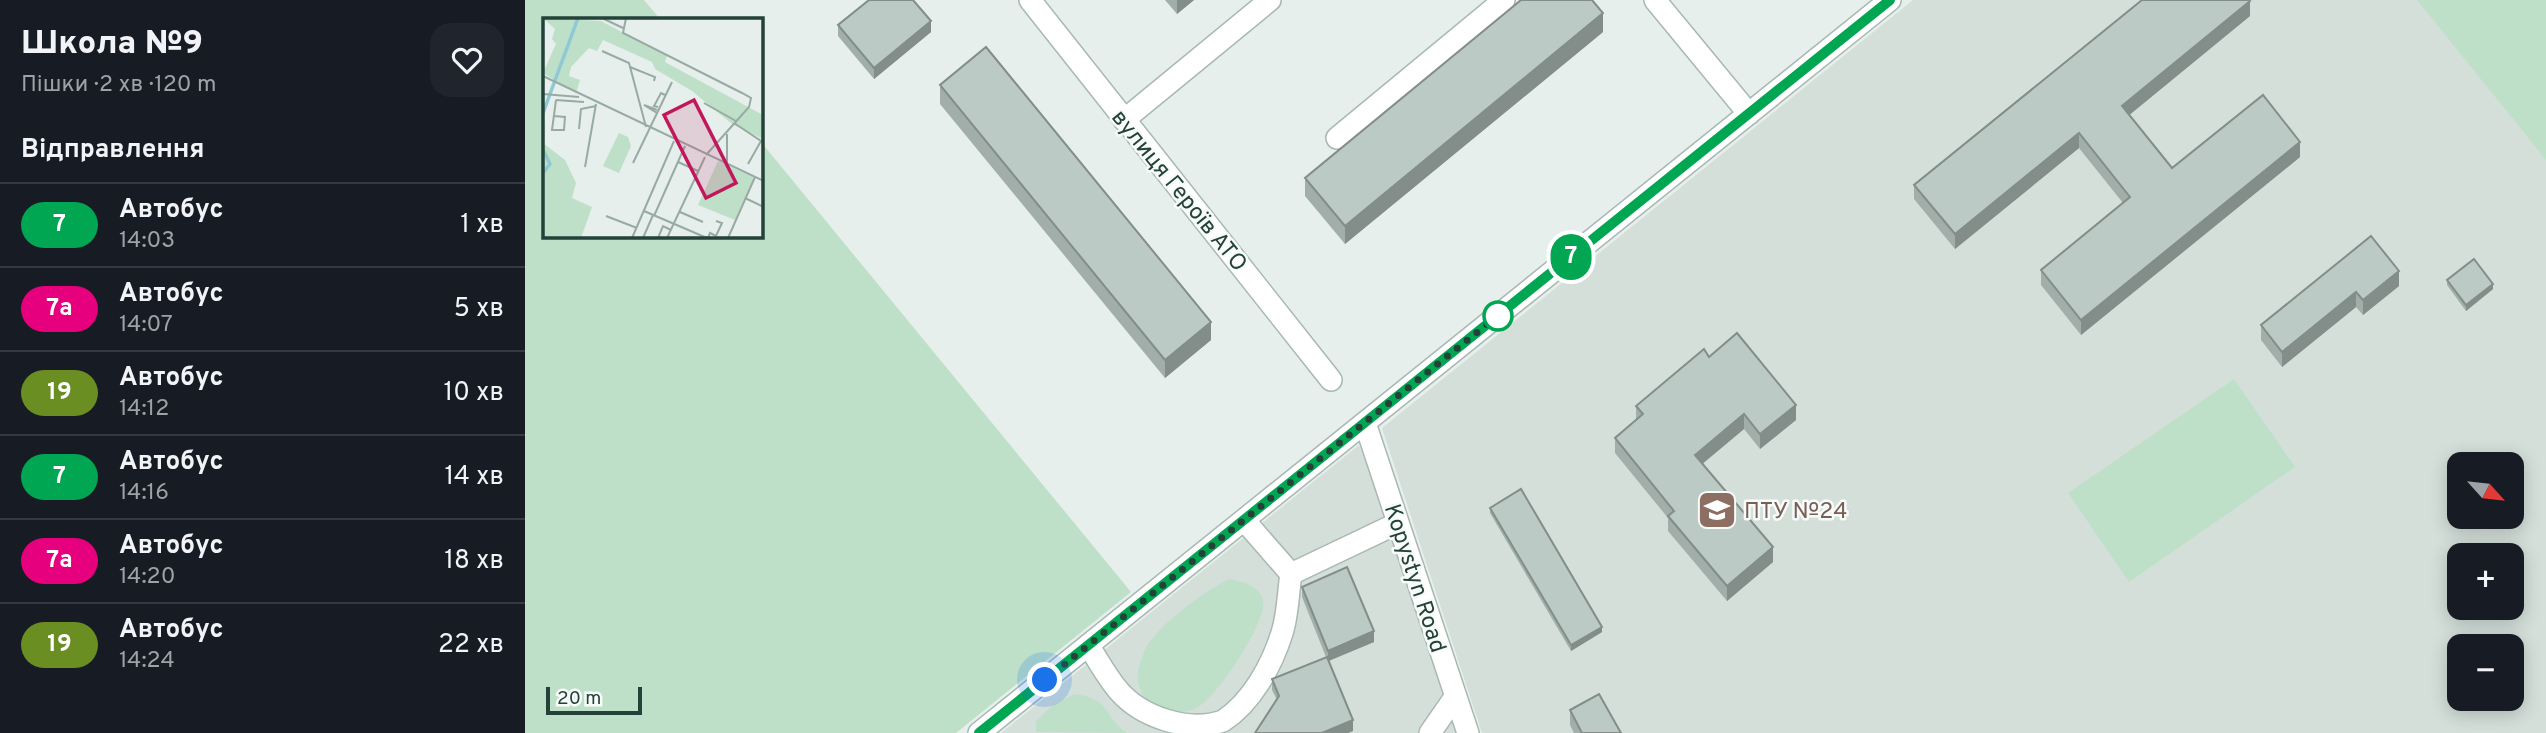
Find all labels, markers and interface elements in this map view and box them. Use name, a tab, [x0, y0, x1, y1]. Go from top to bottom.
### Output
inset map	[543, 18, 763, 238]
button: heart	[430, 23, 504, 97]
text: Школа №9	[21, 24, 203, 66]
text: Пішки · 2 хв · 120 m	[21, 71, 216, 100]
street label: вулиця Героїв АТО	[1104, 105, 1252, 278]
text: Відправлення	[21, 134, 204, 167]
text: Автобус	[119, 194, 224, 227]
text: 1 хв	[460, 209, 504, 242]
text: 7	[53, 210, 66, 240]
text: 14:03	[119, 227, 175, 256]
line badge: 7	[1548, 234, 1594, 280]
text: 7	[1565, 242, 1577, 272]
text: Автобус	[119, 278, 224, 311]
text: 5 хв	[454, 293, 504, 326]
text: 7а	[46, 294, 73, 324]
unlabelled marker	[1483, 301, 1513, 331]
text: 14:07	[119, 311, 173, 340]
text: Автобус	[119, 362, 224, 395]
text: 10 хв	[443, 377, 504, 410]
text: 19	[47, 378, 72, 408]
text: 14:12	[119, 395, 169, 424]
text: Автобус	[119, 446, 224, 479]
north arrow	[2447, 452, 2523, 528]
map controls	[2447, 452, 2524, 711]
text: 14 хв	[445, 461, 504, 494]
text: 7	[53, 462, 66, 492]
text: 14:16	[119, 479, 169, 508]
school or university icon: ПТУ №24	[1696, 489, 1738, 531]
place label: ПТУ №24	[1744, 498, 1847, 527]
street label: Kopystyn Road	[1376, 501, 1451, 657]
text: Автобус	[119, 530, 224, 563]
button: +	[2447, 543, 2524, 620]
text: 18 хв	[444, 545, 504, 578]
text: 7а	[46, 546, 73, 576]
text: 14:20	[119, 563, 175, 592]
text: Автобус	[119, 614, 224, 647]
text: 22 хв	[438, 629, 504, 662]
text: 19	[47, 630, 72, 660]
button: −	[2447, 634, 2524, 711]
text: 14:24	[119, 647, 175, 676]
your location	[1027, 662, 1062, 697]
scale bar	[546, 684, 642, 716]
text: 20 m	[557, 687, 601, 711]

